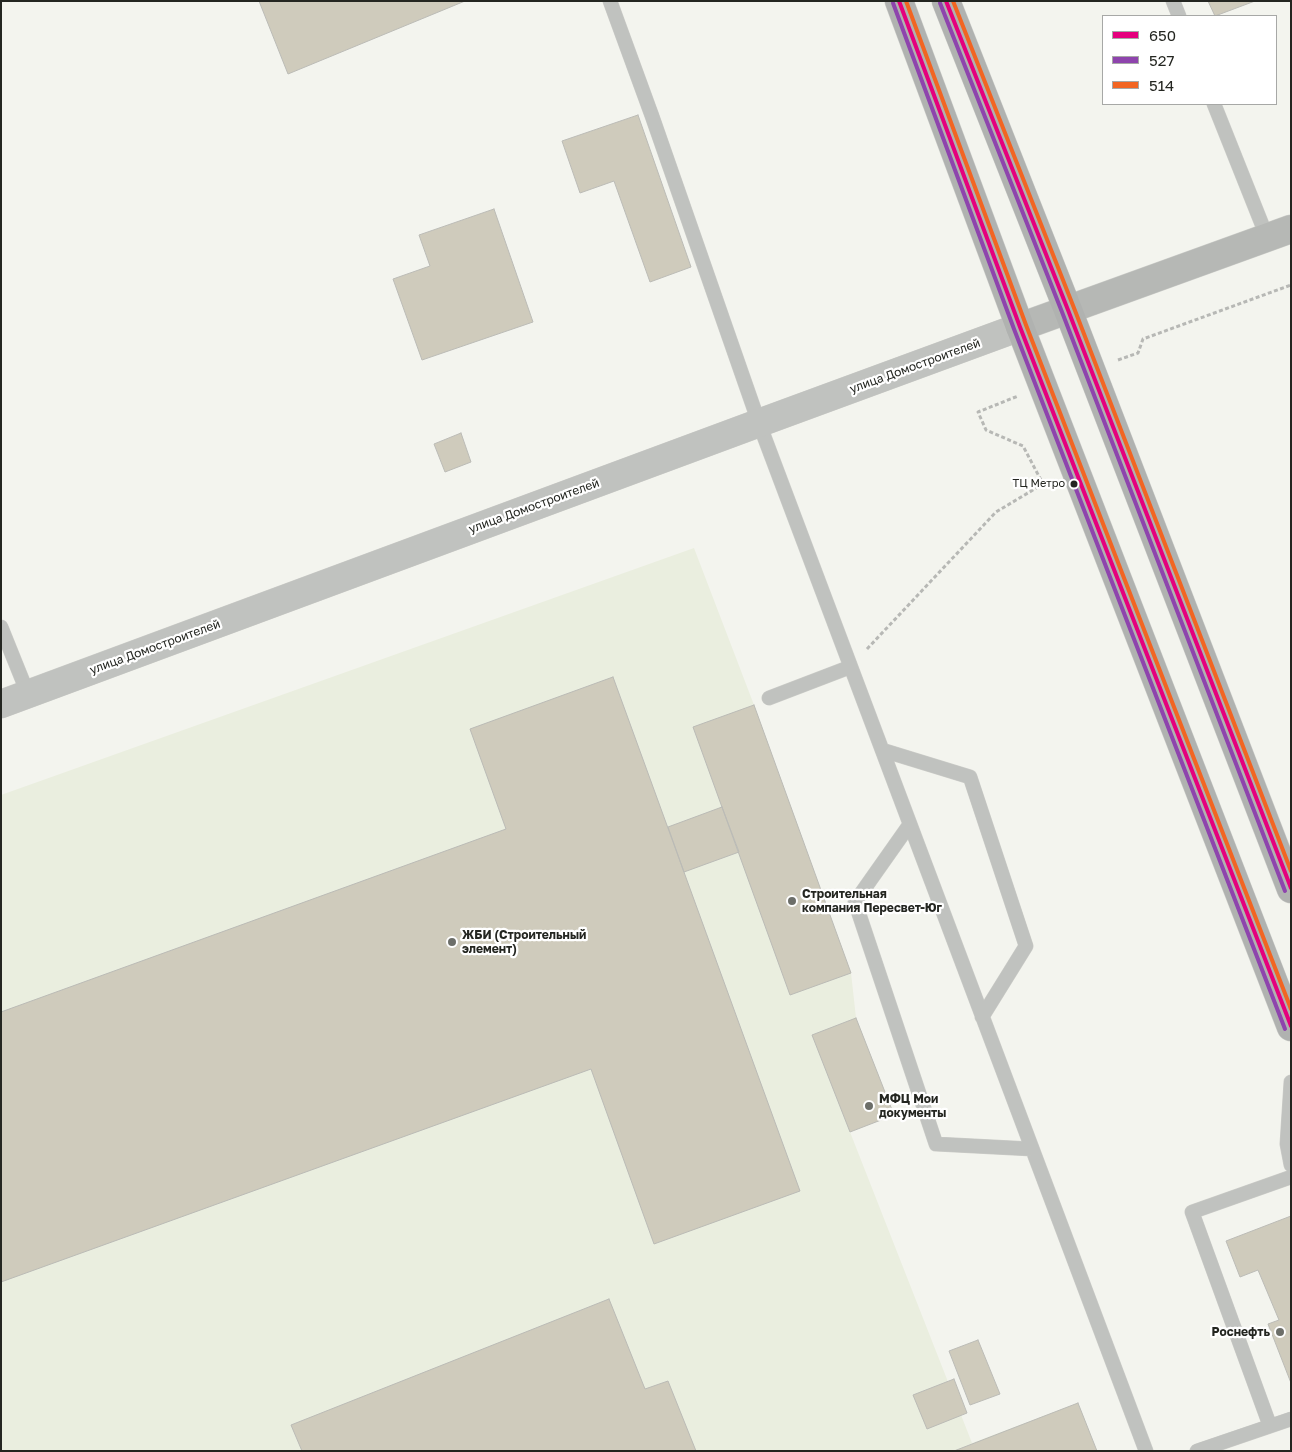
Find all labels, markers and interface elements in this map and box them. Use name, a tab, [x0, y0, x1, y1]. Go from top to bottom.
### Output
legend	[1102, 15, 1277, 105]
text: 650	[1149, 26, 1176, 44]
text: 527	[1149, 51, 1174, 69]
text: 514	[1149, 76, 1174, 94]
street label: улица Домостроителей	[848, 336, 982, 396]
street label: улица Домостроителей	[467, 476, 601, 536]
place label: ТЦ Метро	[1013, 477, 1065, 491]
marker: ТЦ Метро	[1069, 479, 1079, 489]
street label: улица Домостроителей	[88, 617, 222, 677]
place label: Строительная компания Пересвет-Юг	[802, 887, 942, 915]
marker: Строительная компания Пересвет-Юг	[786, 895, 798, 907]
place label: ЖБИ (Строительный элемент)	[462, 928, 586, 956]
marker: ЖБИ (Строительный элемент)	[446, 936, 458, 948]
place label: МФЦ Мои документы	[879, 1092, 946, 1120]
marker: МФЦ Мои документы	[863, 1100, 875, 1112]
place label: Роснефть	[1212, 1325, 1270, 1339]
marker: Роснефть	[1274, 1326, 1286, 1338]

